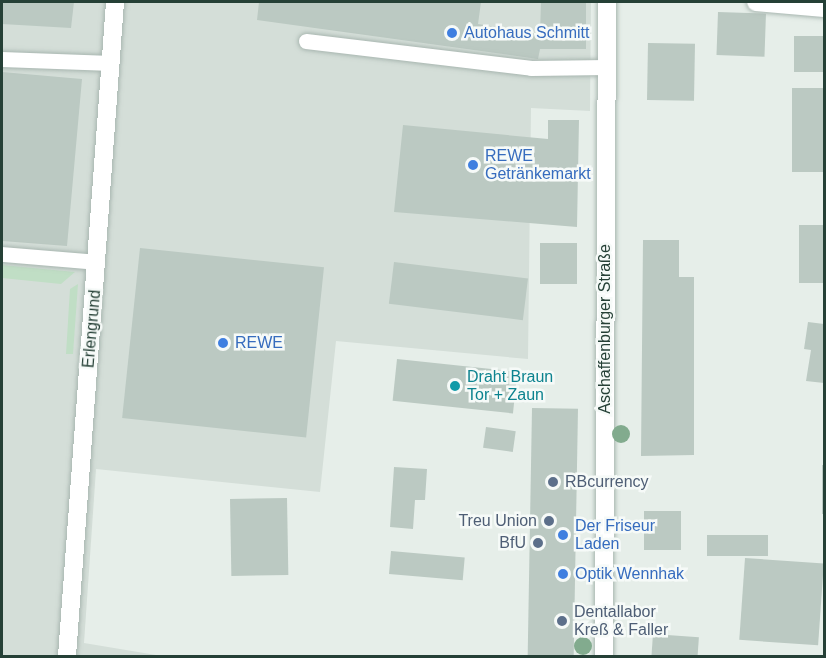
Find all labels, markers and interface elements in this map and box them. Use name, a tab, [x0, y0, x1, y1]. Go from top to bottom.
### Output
place label: Autohaus Schmitt	[464, 23, 589, 43]
marker: Autohaus Schmitt	[445, 26, 459, 40]
place label: REWE Getränkemarkt	[485, 146, 591, 184]
marker: REWE Getränkemarkt	[466, 158, 480, 172]
street label: Aschaffenburger Straße	[595, 244, 615, 414]
street label: Erlengrund	[79, 289, 105, 369]
place label: REWE	[235, 333, 283, 353]
marker: REWE	[216, 336, 230, 350]
place label: Draht Braun Tor + Zaun	[467, 367, 553, 405]
marker: Draht Braun Tor + Zaun	[448, 379, 462, 393]
place label: RBcurrency	[565, 472, 649, 492]
marker: RBcurrency	[546, 475, 560, 489]
place label: Treu Union	[458, 511, 537, 531]
marker: Treu Union	[542, 514, 556, 528]
place label: Der Friseur Laden	[575, 516, 655, 554]
marker: Der Friseur Laden	[556, 528, 570, 542]
place label: BfU	[499, 533, 526, 553]
marker: BfU	[531, 536, 545, 550]
place label: Optik Wennhak	[575, 564, 684, 584]
marker: Optik Wennhak	[556, 567, 570, 581]
place label: Dentallabor Kreß & Faller	[574, 602, 668, 640]
marker: Dentallabor Kreß & Faller	[555, 614, 569, 628]

